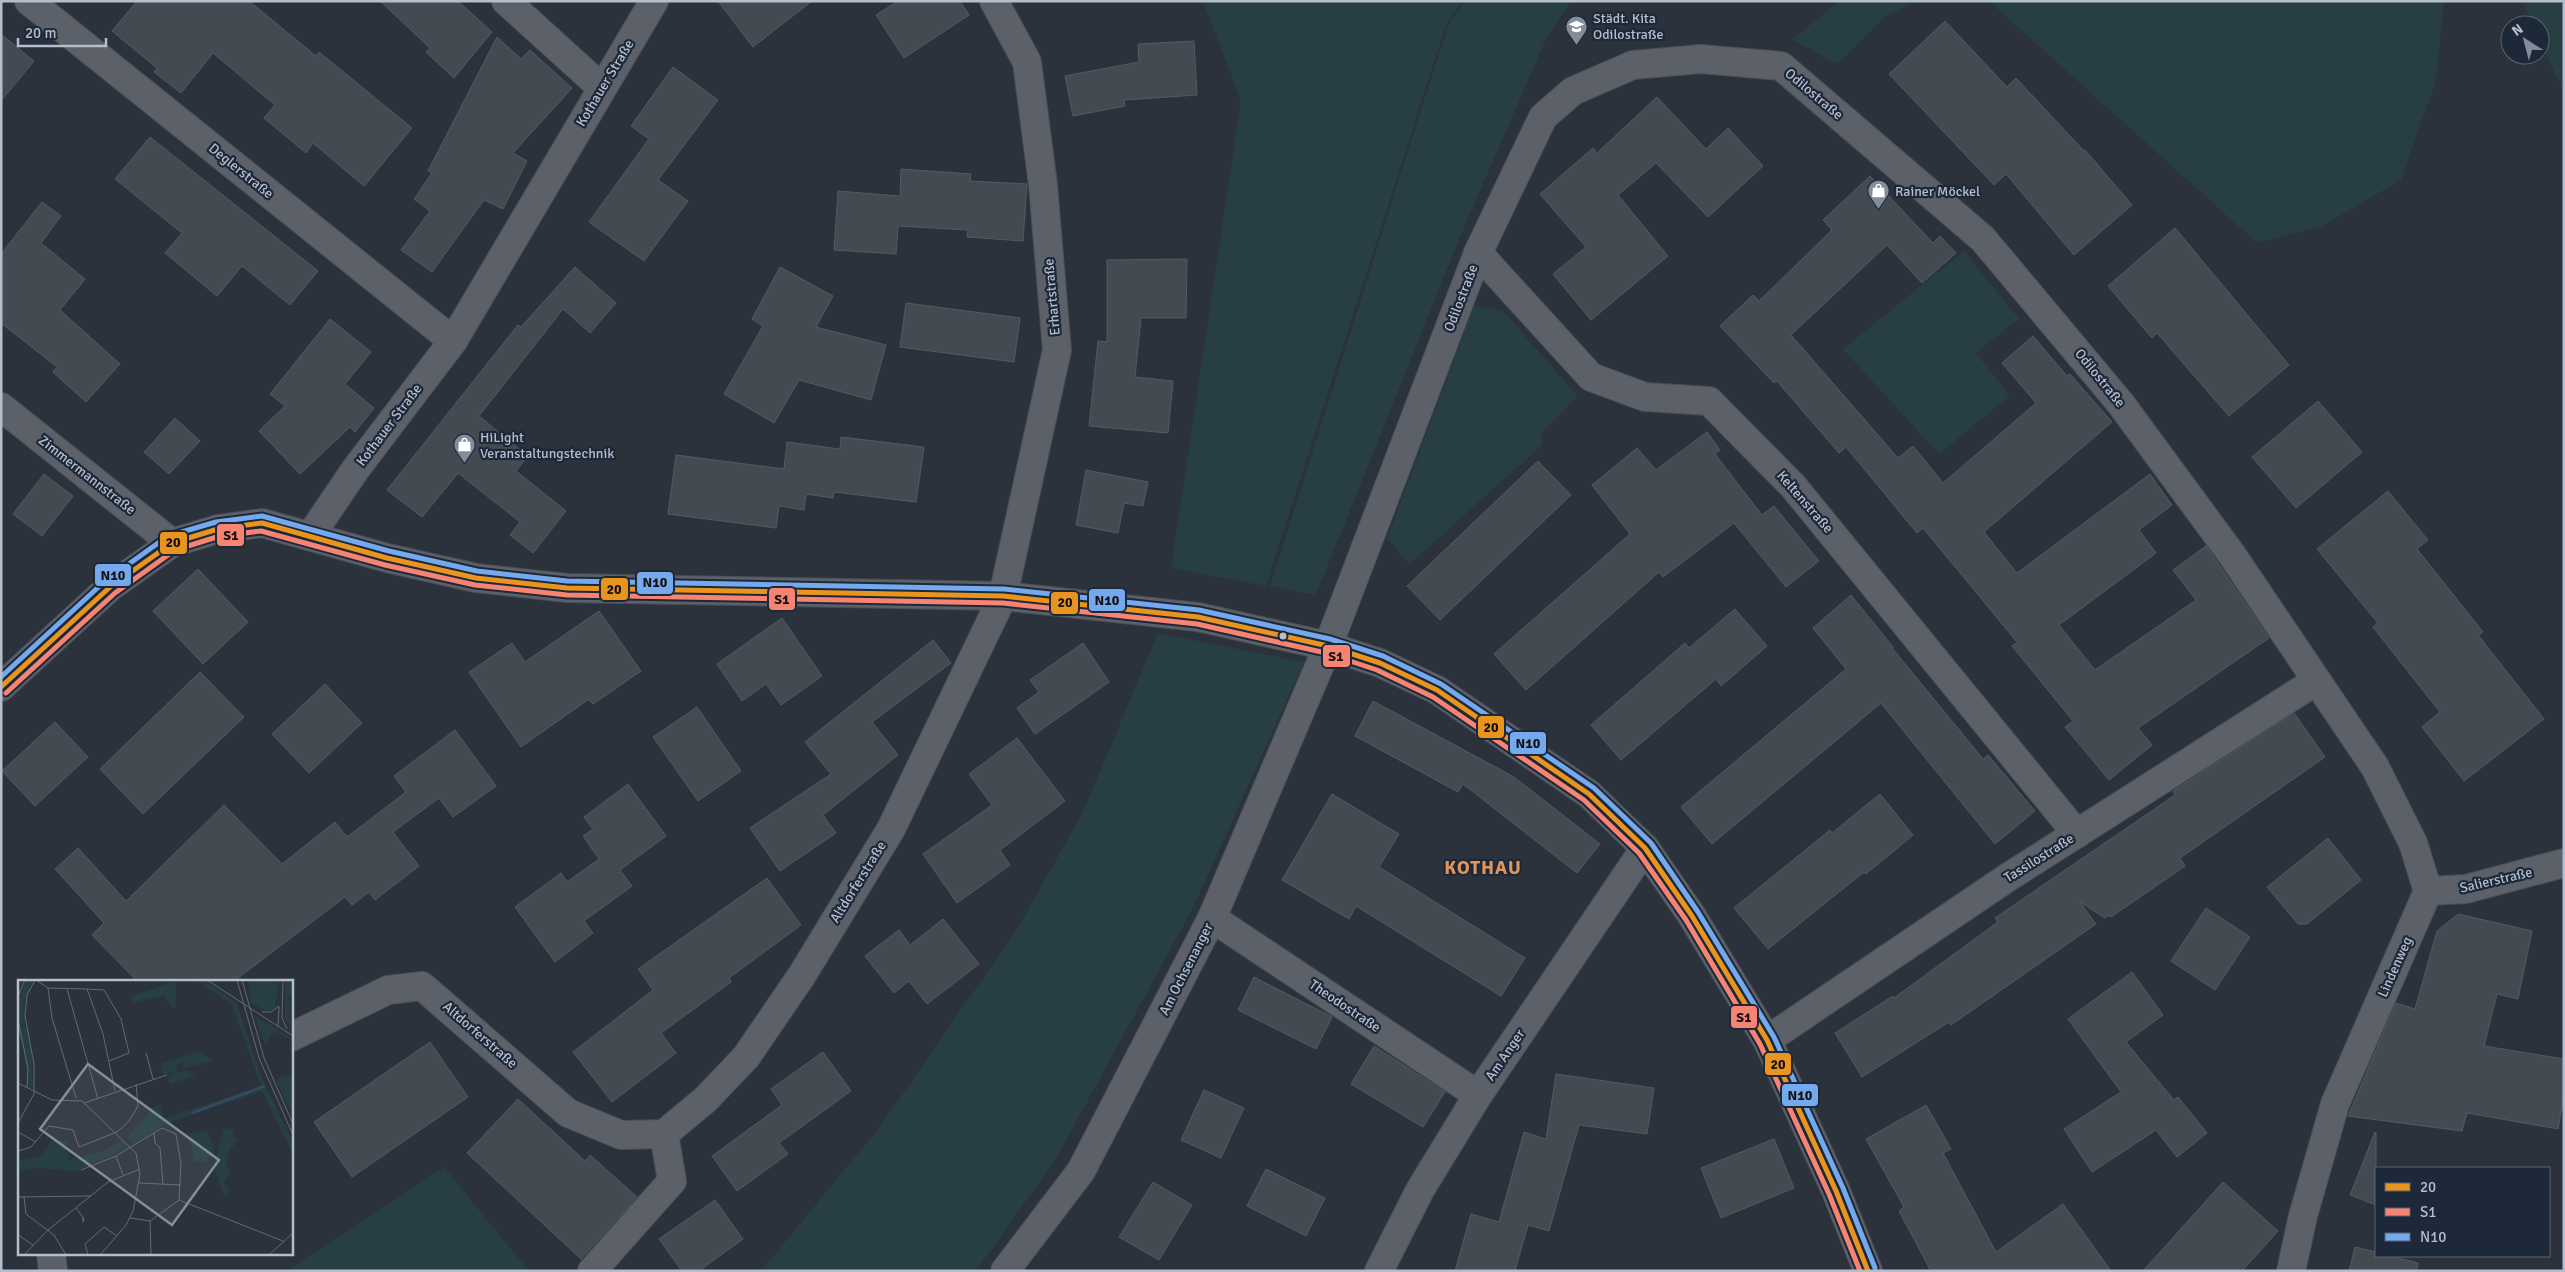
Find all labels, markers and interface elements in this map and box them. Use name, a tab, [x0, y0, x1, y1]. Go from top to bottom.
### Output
place label: Städt. Kita Odilostraße	[1593, 10, 1664, 43]
school or university icon: Städt. Kita Odilostraße	[1565, 14, 1589, 45]
scale bar	[18, 15, 105, 47]
north arrow	[2500, 15, 2550, 65]
text: N	[2509, 20, 2527, 40]
text: 20 m	[25, 24, 56, 42]
street label: Kothauer Straße	[572, 36, 638, 130]
street label: Odilostraße	[1781, 65, 1847, 123]
street label: Deglerstraße	[205, 140, 277, 202]
shop icon: Rainer Möckel	[1867, 179, 1891, 210]
place label: Rainer Möckel	[1895, 183, 1980, 200]
street label: Erhartstraße	[1040, 258, 1064, 336]
street label: Odilostraße	[1440, 262, 1482, 334]
street label: Odilostraße	[2071, 345, 2129, 411]
street label: Kothauer Straße	[353, 381, 425, 469]
place label: HiLight Veranstaltungstechnik	[480, 429, 614, 462]
street label: Zimmermannstraße	[35, 432, 139, 518]
shop icon: HiLight Veranstaltungstechnik	[452, 433, 476, 464]
street label: Keltenstraße	[1773, 467, 1837, 537]
line badge: S1	[216, 523, 245, 547]
text: S1	[223, 527, 239, 544]
line badge: 20	[159, 531, 188, 555]
text: 20	[165, 534, 181, 551]
line badge: N10	[94, 563, 132, 587]
text: N10	[101, 567, 126, 584]
line badge: N10	[636, 571, 674, 595]
text: N10	[643, 574, 668, 591]
line badge: 20	[600, 577, 629, 601]
text: 20	[606, 581, 622, 598]
line badge: S1	[768, 587, 796, 611]
line badge: N10	[1088, 588, 1126, 612]
text: S1	[774, 591, 790, 608]
line badge: 20	[1050, 591, 1079, 615]
text: N10	[1095, 592, 1120, 609]
text: 20	[1057, 594, 1073, 611]
unlabelled marker	[1278, 631, 1288, 641]
line badge: S1	[1322, 644, 1351, 668]
text: S1	[1328, 648, 1344, 665]
line badge: 20	[1477, 715, 1505, 739]
text: 20	[1483, 719, 1499, 736]
line badge: N10	[1509, 731, 1547, 755]
text: N10	[1516, 735, 1541, 752]
street label: Tassilostraße	[2001, 830, 2077, 886]
street label: Altdorferstraße	[826, 838, 890, 926]
district label: KOTHAU	[1444, 856, 1522, 880]
street label: Salierstraße	[2458, 863, 2534, 897]
street label: Am Ochsenanger	[1155, 919, 1217, 1018]
street label: Lindenweg	[2374, 934, 2416, 1000]
street label: Theodostraße	[1306, 976, 1384, 1036]
inset map	[18, 980, 292, 1254]
street label: Altdorferstraße	[439, 998, 521, 1072]
line badge: S1	[1730, 1005, 1758, 1029]
text: S1	[1736, 1009, 1752, 1026]
street label: Am Anger	[1482, 1025, 1529, 1084]
line badge: 20	[1764, 1052, 1792, 1076]
text: 20	[1770, 1056, 1786, 1073]
line badge: N10	[1781, 1083, 1819, 1107]
text: N10	[1788, 1087, 1813, 1104]
legend	[2375, 1167, 2550, 1257]
text: 20	[2420, 1178, 2436, 1196]
text: S1	[2420, 1203, 2436, 1221]
text: N10	[2420, 1228, 2446, 1246]

